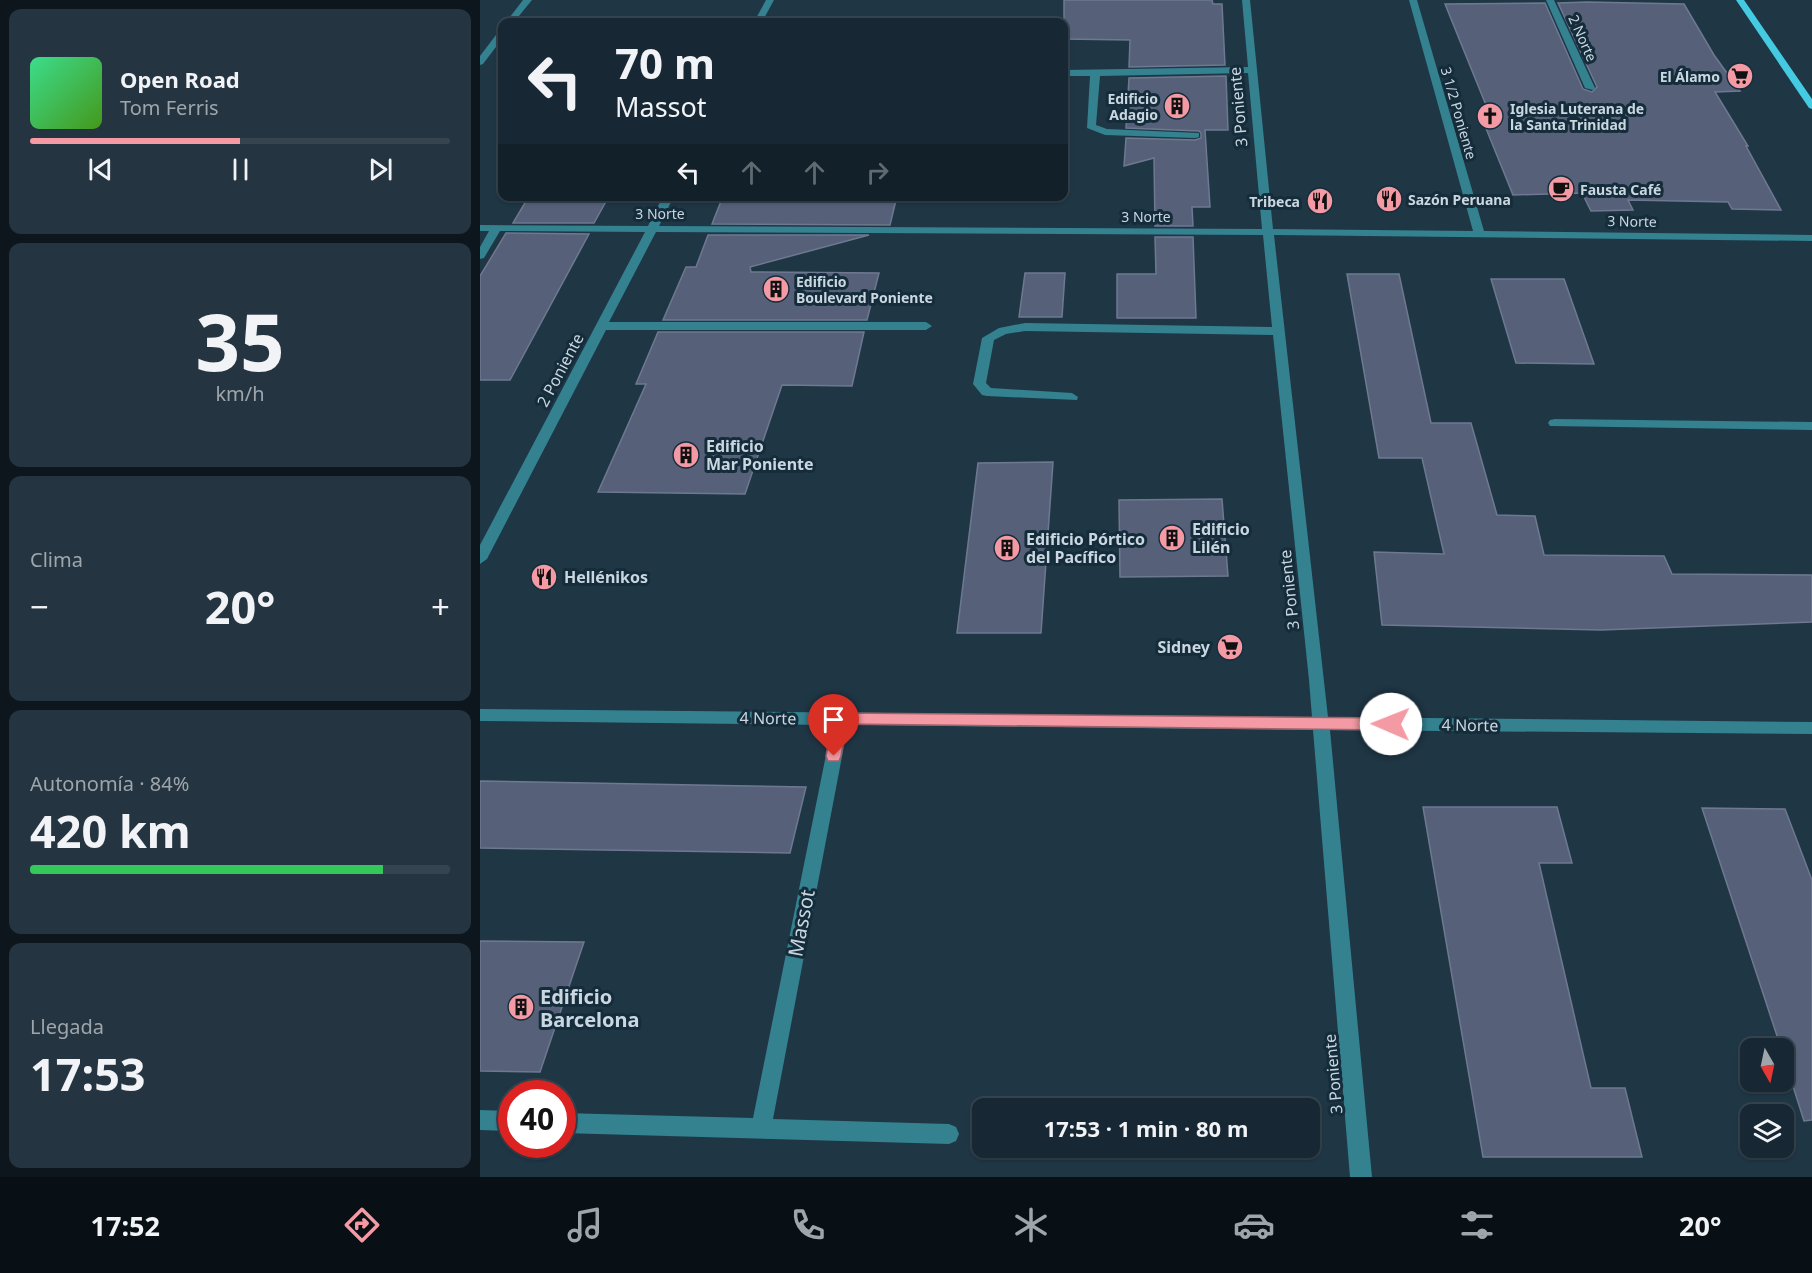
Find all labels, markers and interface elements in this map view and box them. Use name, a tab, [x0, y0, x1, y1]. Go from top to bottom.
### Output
street label: 2 Norte	[1564, 12, 1602, 65]
text: 70 m	[615, 34, 715, 91]
icon: left	[516, 42, 594, 120]
supermarket icon: El Álamo	[1725, 61, 1755, 91]
text: Open Road	[120, 64, 240, 94]
street label: 3 1/2 Poniente	[1437, 65, 1481, 161]
street label: 3 Poniente	[1224, 66, 1252, 148]
place label: El Álamo	[1660, 67, 1720, 86]
text: Massot	[615, 88, 707, 125]
place label: Edificio Adagio	[1107, 89, 1158, 124]
building icon: Edificio Adagio	[1162, 91, 1192, 121]
text: Tom Ferris	[120, 94, 219, 121]
place label: Iglesia Luterana de la Santa Trinidad	[1510, 99, 1644, 134]
church icon: Iglesia Luterana de la Santa Trinidad	[1475, 101, 1505, 131]
icon: previous	[84, 153, 117, 186]
icon: pause	[224, 153, 257, 186]
icon: next	[364, 153, 397, 186]
icon: left	[672, 156, 705, 189]
icon: ahead	[735, 156, 768, 189]
icon: ahead	[798, 156, 831, 189]
icon: right	[861, 156, 894, 189]
cafe icon: Fausta Café	[1546, 174, 1576, 204]
place label: Fausta Café	[1580, 180, 1661, 199]
restaurant icon: Sazón Peruana	[1374, 184, 1404, 214]
restaurant icon: Tribeca	[1305, 186, 1335, 216]
place label: Sazón Peruana	[1408, 190, 1511, 209]
place label: Tribeca	[1249, 192, 1300, 211]
street label: 3 Norte	[635, 204, 685, 223]
street label: 3 Norte	[1121, 207, 1171, 226]
street label: 3 Norte	[1607, 211, 1657, 231]
place label: Edificio Boulevard Poniente	[796, 272, 933, 307]
building icon: Edificio Boulevard Poniente	[761, 274, 791, 304]
text: 35	[195, 288, 285, 394]
street label: 2 Poniente	[531, 329, 589, 411]
text: km/h	[215, 380, 265, 407]
place label: Edificio Mar Poniente	[706, 435, 814, 475]
building icon: Edificio Mar Poniente	[671, 440, 701, 470]
place label: Edificio Lilén	[1192, 518, 1250, 558]
building icon: Edificio Lilén	[1157, 523, 1187, 553]
place label: Edificio Pórtico del Pacífico	[1026, 528, 1145, 568]
building icon: Edificio Pórtico del Pacífico	[992, 533, 1022, 563]
text: Clima	[30, 546, 83, 573]
street label: 3 Poniente	[1274, 549, 1304, 631]
restaurant icon: Hellénikos	[529, 562, 559, 592]
place label: Hellénikos	[564, 566, 648, 588]
text: 20°	[205, 576, 275, 637]
text: −	[30, 584, 49, 629]
text: +	[431, 584, 450, 629]
supermarket icon: Sidney	[1215, 632, 1245, 662]
place label: Sidney	[1158, 636, 1211, 658]
position arrow	[1359, 692, 1423, 756]
pin	[808, 694, 859, 756]
icon: arrive	[817, 703, 850, 736]
street label: 4 Norte	[740, 707, 796, 729]
street label: 4 Norte	[1442, 714, 1498, 736]
text: Autonomía · 84%	[30, 770, 189, 797]
text: 420 km	[30, 800, 191, 861]
street label: Massot	[781, 887, 821, 959]
place label: Edificio Barcelona	[540, 983, 640, 1033]
building icon: Edificio Barcelona	[506, 992, 536, 1022]
text: Llegada	[30, 1013, 104, 1040]
street label: 3 Poniente	[1319, 1033, 1347, 1115]
north arrow	[1740, 1038, 1794, 1092]
map controls	[1740, 1038, 1794, 1158]
text: 17:53	[30, 1043, 146, 1104]
speed limit sign: 40	[498, 1080, 576, 1158]
button: layers	[1740, 1104, 1794, 1158]
text: 17:53 · 1 min · 80 m	[1044, 1113, 1248, 1143]
icon: directions	[341, 1204, 383, 1246]
icon: music	[564, 1204, 606, 1246]
icon: phone	[787, 1204, 829, 1246]
icon: climate	[1010, 1204, 1052, 1246]
icon: car	[1233, 1204, 1275, 1246]
icon: filters	[1456, 1204, 1498, 1246]
text: 17:52	[91, 1207, 160, 1244]
text: 20°	[1679, 1207, 1721, 1244]

